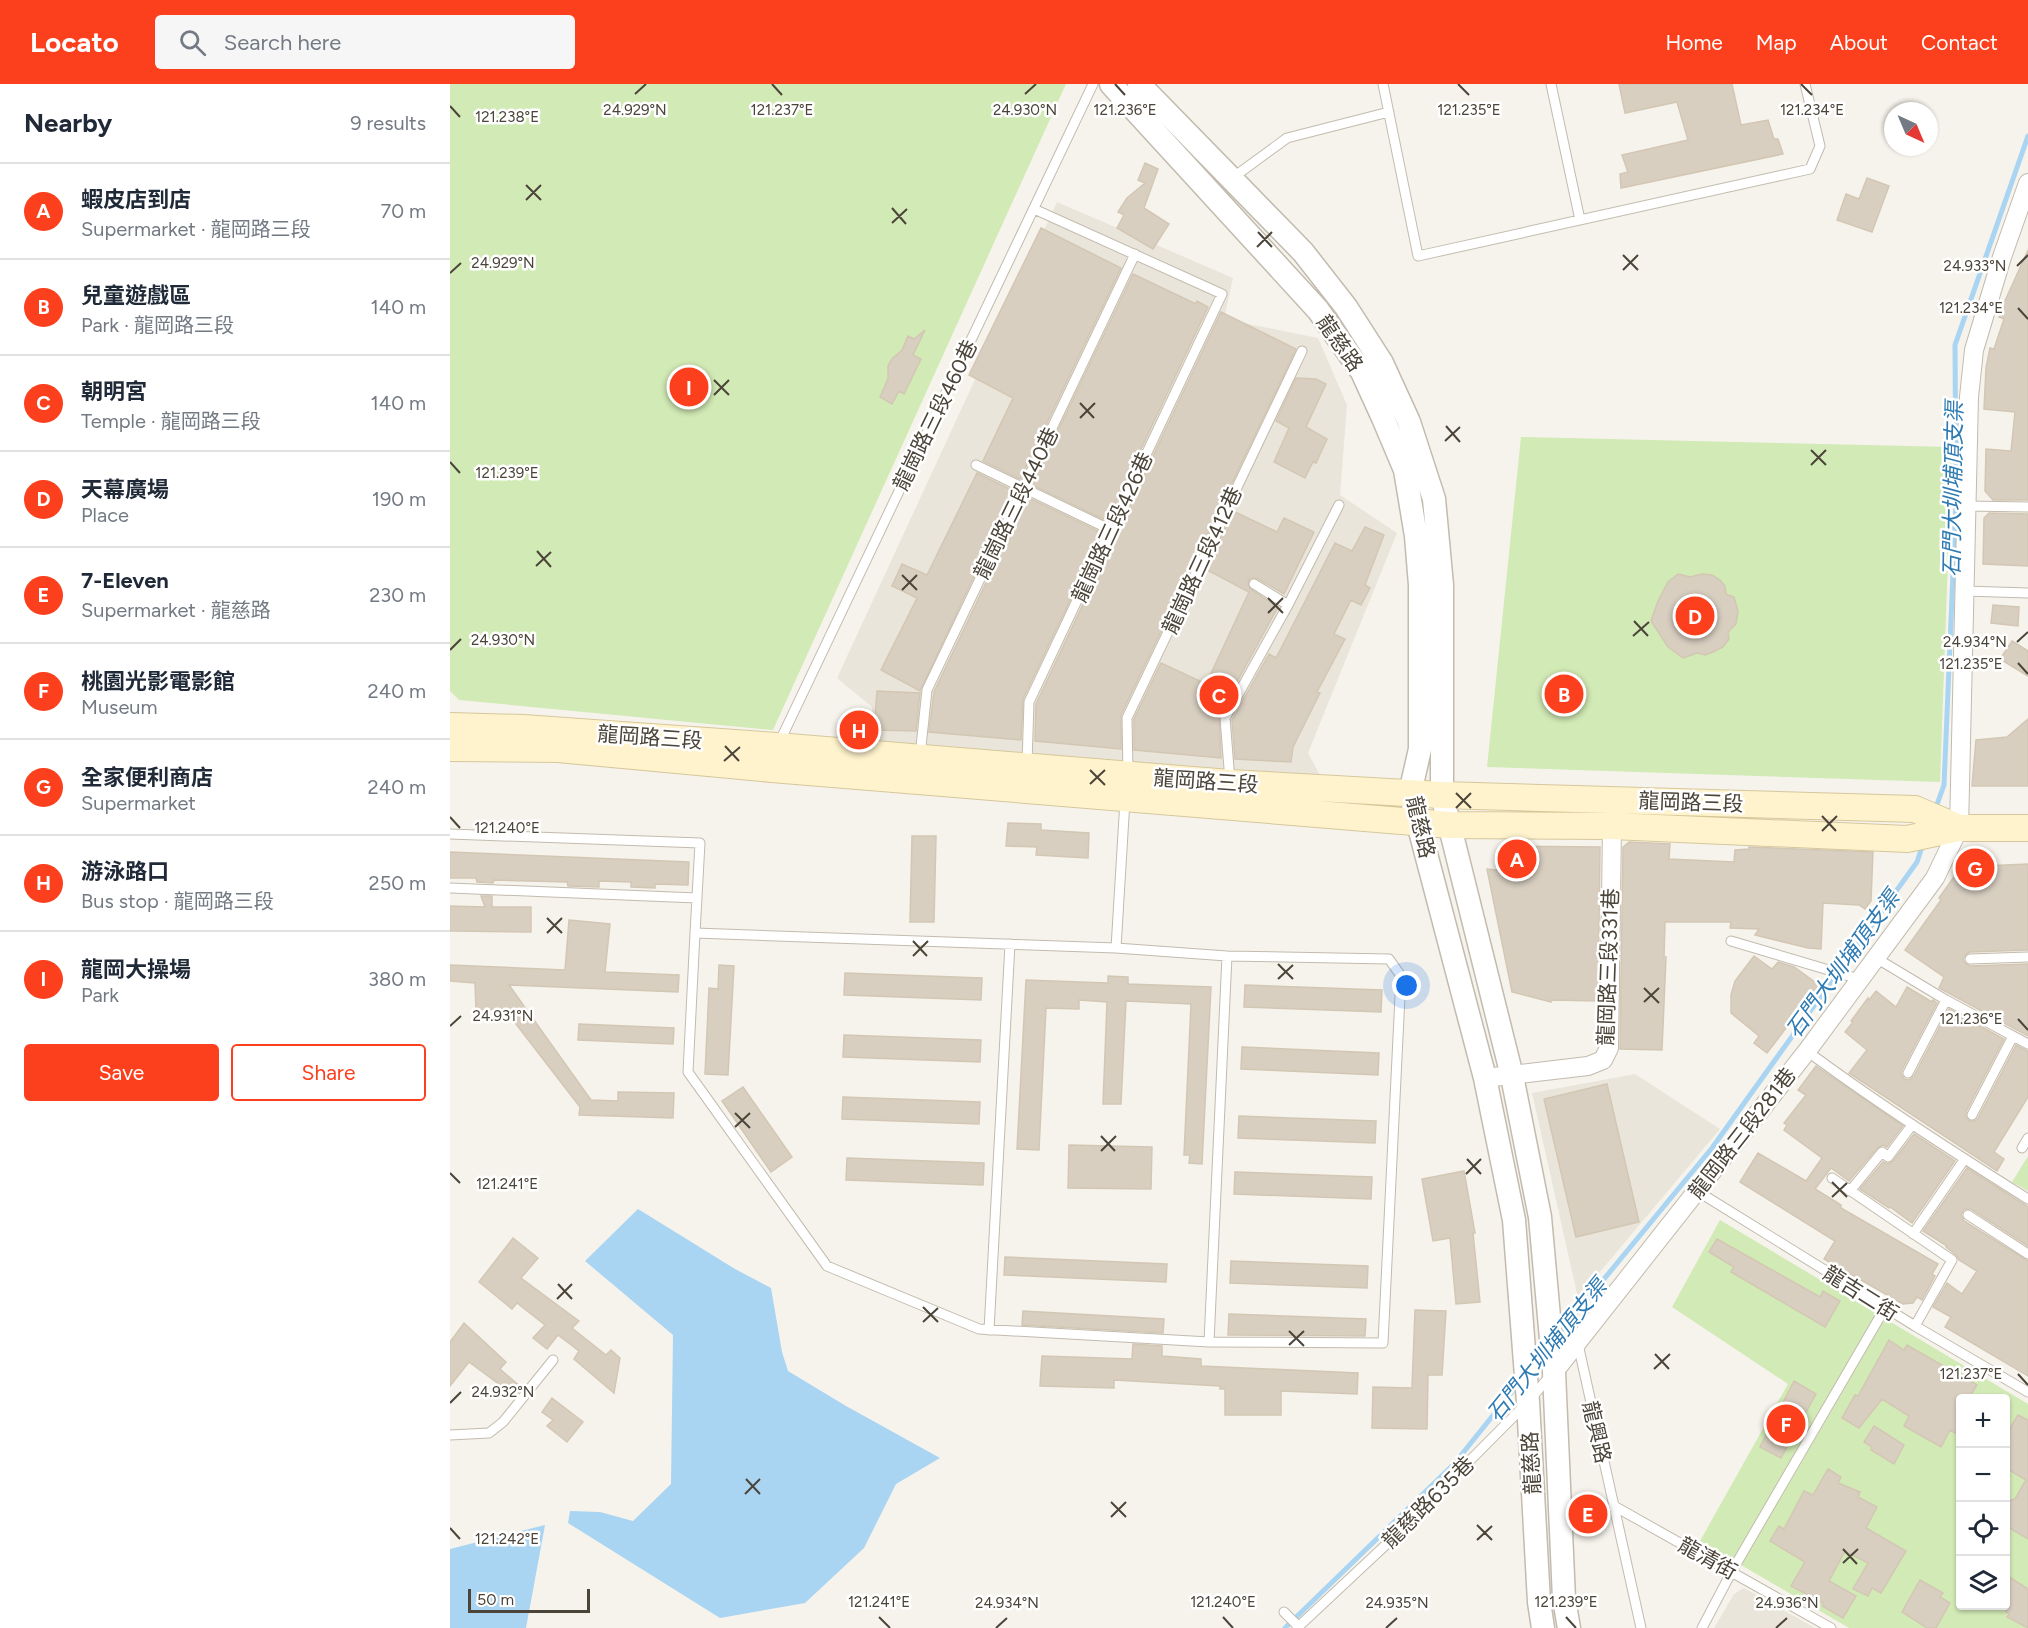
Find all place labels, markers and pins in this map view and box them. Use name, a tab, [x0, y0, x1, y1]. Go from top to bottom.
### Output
pin: I	[670, 364, 708, 410]
pin: D	[1676, 594, 1714, 638]
pin: C	[1200, 672, 1238, 718]
pin: B	[1544, 672, 1584, 716]
pin: H	[840, 708, 878, 752]
pin: A	[1498, 836, 1536, 882]
pin: G	[1956, 846, 1994, 890]
pin: F	[1766, 1402, 1806, 1446]
pin: E	[1568, 1492, 1608, 1536]

